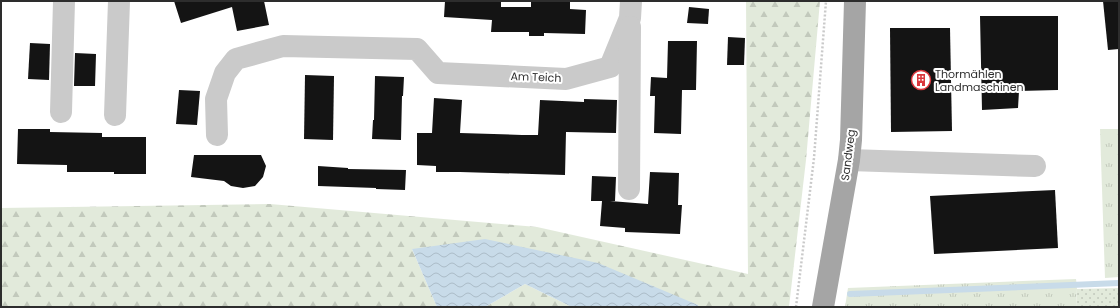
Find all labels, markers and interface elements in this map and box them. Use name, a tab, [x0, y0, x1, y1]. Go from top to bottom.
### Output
place label: Thormählen Landmaschinen	[935, 66, 1024, 95]
street label: Am Teich	[510, 68, 562, 86]
building icon: Thormählen Landmaschinen	[910, 69, 932, 91]
street label: Sandweg	[837, 128, 859, 182]

